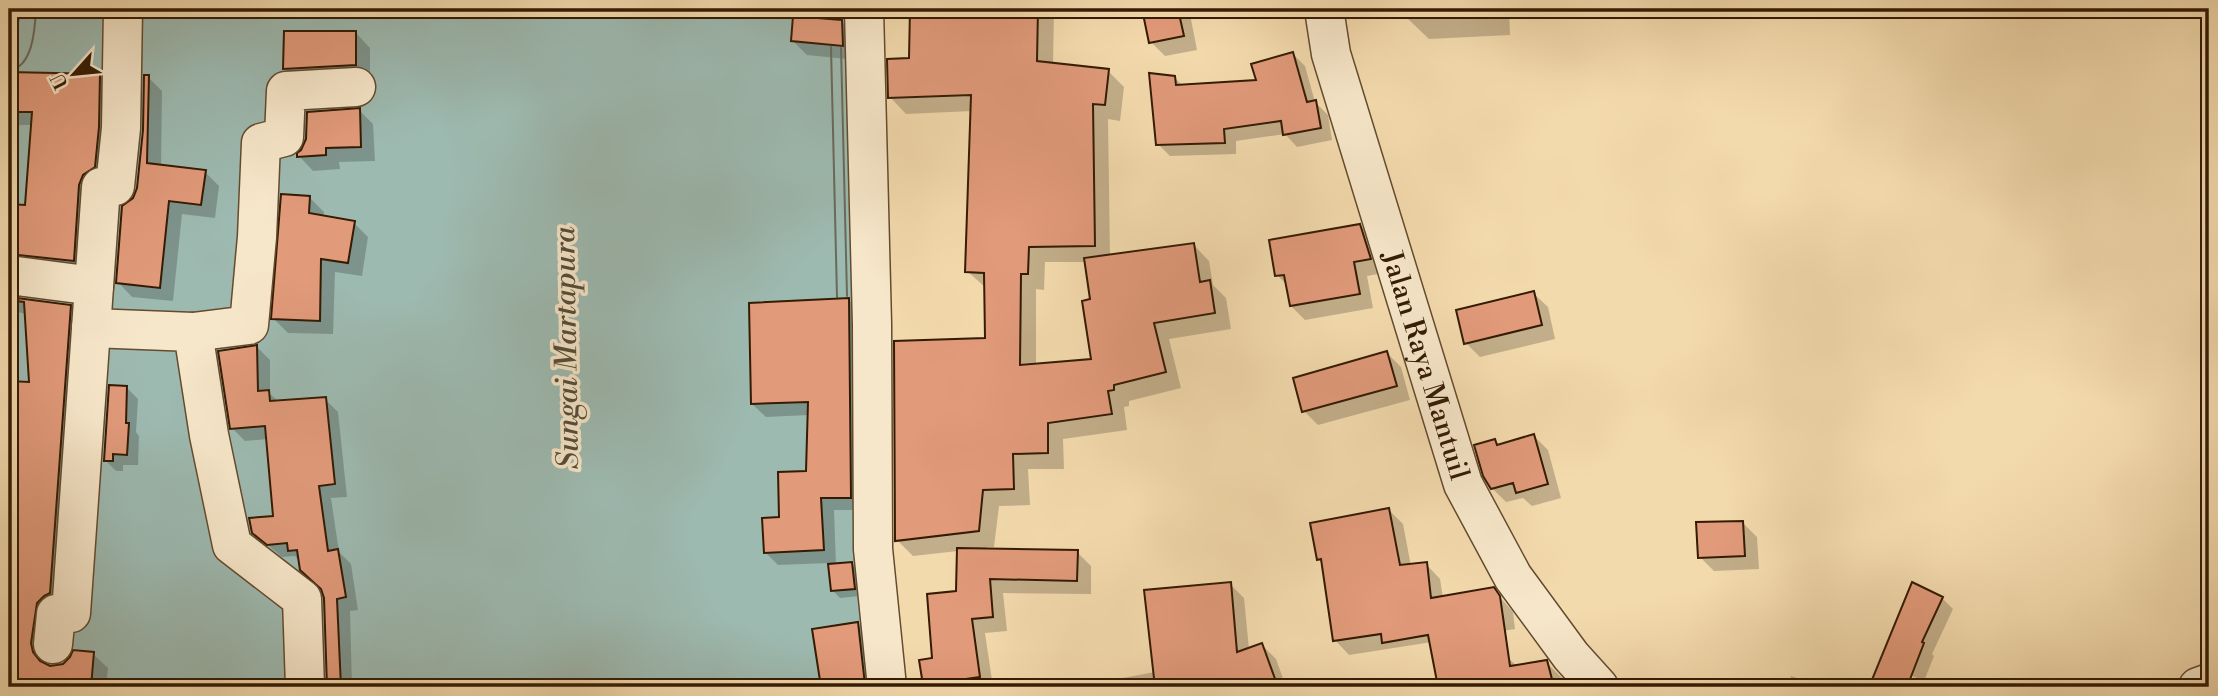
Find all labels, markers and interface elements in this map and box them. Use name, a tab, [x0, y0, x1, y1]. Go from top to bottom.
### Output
north arrow	[38, 38, 108, 108]
text: U	[46, 69, 74, 93]
water label: Sungai Martapura	[546, 226, 588, 470]
street label: Jalan Raya Mantuil	[1373, 246, 1477, 484]

